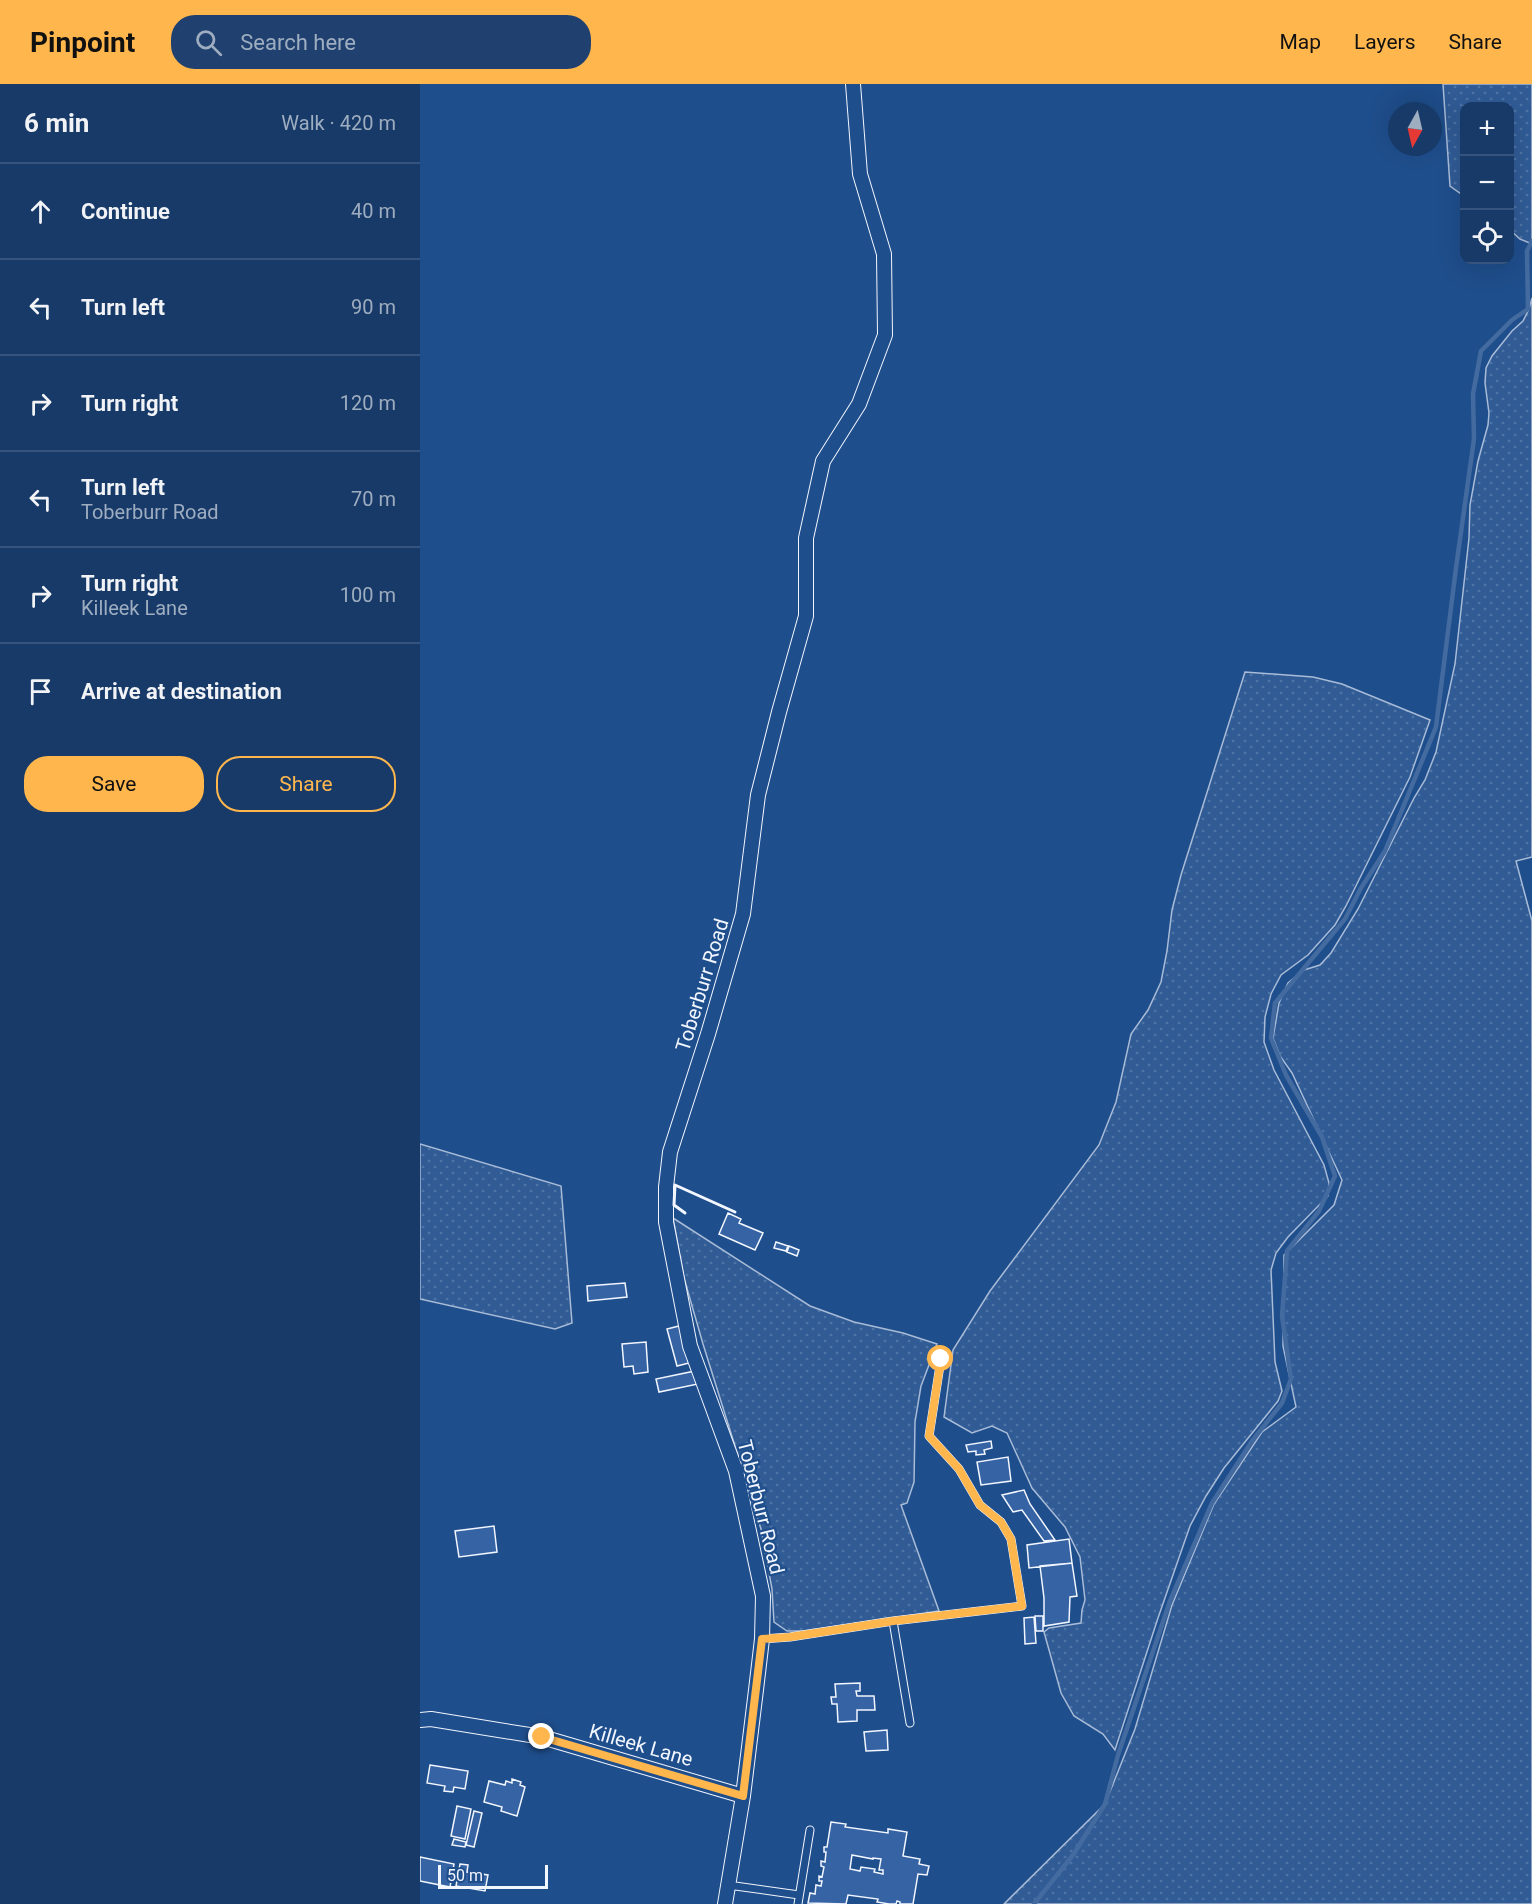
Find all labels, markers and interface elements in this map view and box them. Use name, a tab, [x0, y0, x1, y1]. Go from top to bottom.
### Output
search box	[171, 15, 591, 69]
text: Pinpoint	[30, 26, 135, 59]
icon: search	[192, 26, 225, 59]
text: Search here	[240, 30, 356, 55]
text: Map	[1279, 30, 1321, 54]
text: Layers	[1354, 30, 1415, 54]
text: Share	[1448, 30, 1502, 54]
north arrow	[1388, 102, 1442, 156]
map controls	[1460, 102, 1514, 264]
button: +	[1460, 102, 1514, 156]
text: 6 min	[24, 108, 89, 138]
text: Walk · 420 m	[281, 111, 396, 135]
button: −	[1460, 156, 1514, 210]
icon: ahead	[24, 195, 57, 228]
text: Continue	[81, 199, 170, 224]
text: 40 m	[351, 199, 396, 223]
button: locate	[1460, 210, 1514, 264]
icon: left	[24, 291, 57, 324]
text: Turn left	[81, 295, 165, 320]
text: 90 m	[351, 295, 396, 319]
icon: right	[24, 387, 57, 420]
text: Turn right	[81, 391, 178, 416]
text: 120 m	[340, 391, 396, 415]
text: Turn left	[81, 475, 165, 500]
icon: left	[24, 483, 57, 516]
text: 70 m	[351, 487, 396, 511]
text: Toberburr Road	[81, 500, 219, 524]
text: Turn right	[81, 571, 178, 596]
icon: right	[24, 579, 57, 612]
text: 100 m	[340, 583, 396, 607]
text: Killeek Lane	[81, 596, 188, 620]
icon: arrive	[24, 675, 57, 708]
text: Arrive at destination	[81, 679, 282, 704]
button: Save	[24, 756, 204, 812]
button: Share	[216, 756, 396, 812]
street label: Toberburr Road	[670, 916, 734, 1054]
route start	[927, 1345, 953, 1371]
street label: Toberburr Road	[733, 1437, 789, 1577]
street label: Killeek Lane	[586, 1719, 696, 1771]
route end	[528, 1723, 554, 1749]
scale bar	[438, 1862, 548, 1890]
text: 50 m	[447, 1866, 483, 1885]

